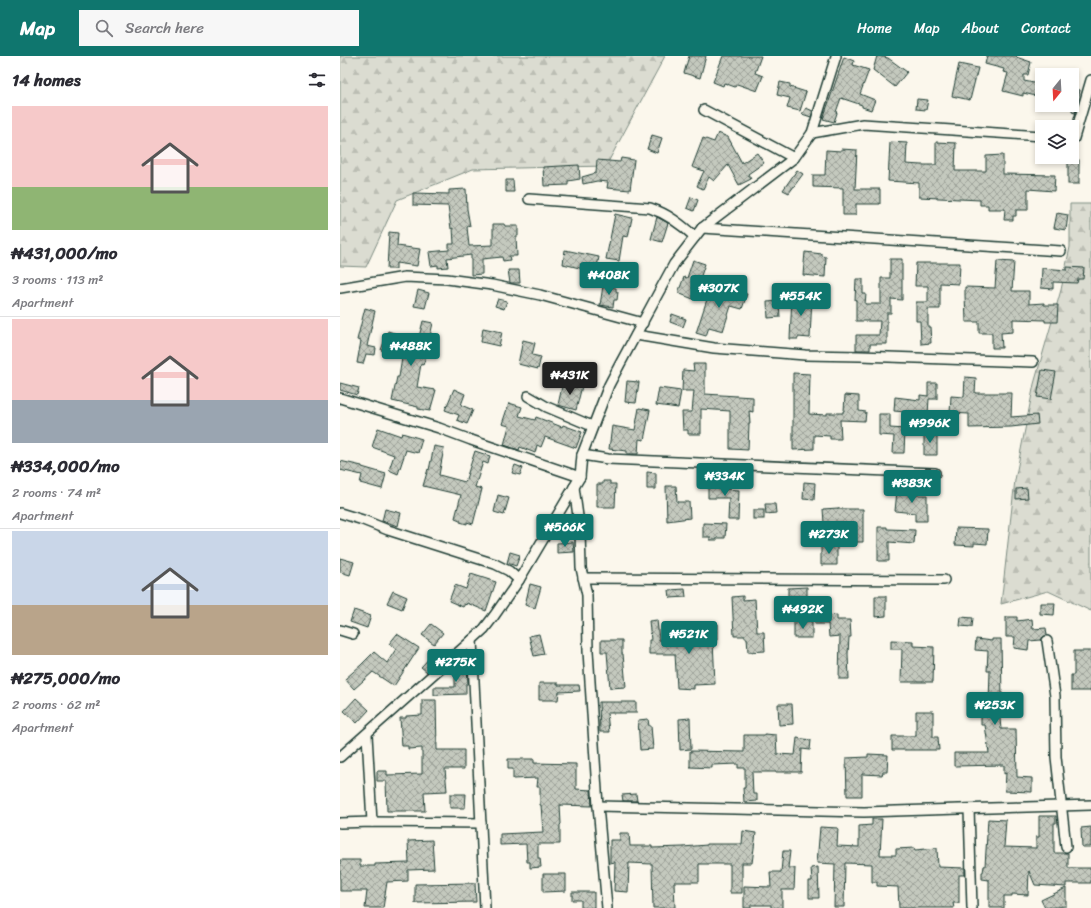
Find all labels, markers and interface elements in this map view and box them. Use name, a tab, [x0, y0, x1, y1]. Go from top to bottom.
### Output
search box	[79, 10, 359, 46]
text: Map	[20, 12, 55, 45]
text: Search here	[125, 15, 204, 41]
text: Home	[857, 16, 892, 41]
text: Map	[914, 16, 940, 41]
text: About	[962, 16, 999, 41]
text: Contact	[1021, 16, 1071, 41]
icon: search	[93, 17, 115, 39]
text: 14 homes	[12, 65, 81, 95]
north arrow	[1035, 68, 1079, 112]
map controls	[1035, 68, 1079, 164]
icon: filters	[306, 69, 328, 91]
button: layers	[1035, 120, 1079, 164]
icon: home	[134, 132, 206, 204]
text: ₦431,000/mo	[12, 238, 118, 268]
pin: ₦408K	[581, 262, 637, 296]
text: ₦408K	[589, 263, 629, 286]
text: 3 rooms · 113 m²	[12, 268, 103, 291]
pin: ₦307K	[691, 275, 747, 309]
text: ₦307K	[699, 276, 739, 299]
pin: ₦554K	[773, 283, 829, 317]
text: ₦554K	[781, 284, 821, 307]
text: Apartment	[12, 291, 73, 314]
pin: ₦488K	[383, 333, 439, 367]
text: ₦488K	[391, 334, 431, 357]
icon: home	[134, 345, 206, 417]
pin: ₦431K	[542, 362, 598, 396]
text: ₦431K	[551, 363, 589, 386]
pin: ₦996K	[902, 410, 958, 444]
text: ₦996K	[910, 411, 950, 434]
text: ₦334,000/mo	[12, 451, 120, 481]
pin: ₦334K	[697, 463, 753, 497]
text: ₦334K	[706, 464, 744, 487]
pin: ₦383K	[884, 470, 940, 504]
text: ₦383K	[893, 471, 931, 494]
text: 2 rooms · 74 m²	[12, 481, 101, 504]
text: Apartment	[12, 504, 73, 527]
pin: ₦566K	[537, 514, 593, 548]
text: ₦566K	[545, 515, 585, 538]
pin: ₦273K	[801, 521, 857, 555]
text: ₦273K	[810, 522, 848, 545]
icon: home	[134, 557, 206, 629]
pin: ₦492K	[775, 596, 831, 630]
text: ₦492K	[783, 597, 823, 620]
pin: ₦521K	[661, 621, 717, 655]
text: ₦521K	[670, 622, 708, 645]
pin: ₦275K	[428, 649, 484, 683]
text: ₦275K	[436, 650, 476, 673]
text: ₦275,000/mo	[12, 663, 120, 693]
pin: ₦253K	[967, 692, 1023, 726]
text: 2 rooms · 62 m²	[12, 693, 100, 716]
text: ₦253K	[975, 693, 1015, 716]
text: Apartment	[12, 716, 73, 739]

